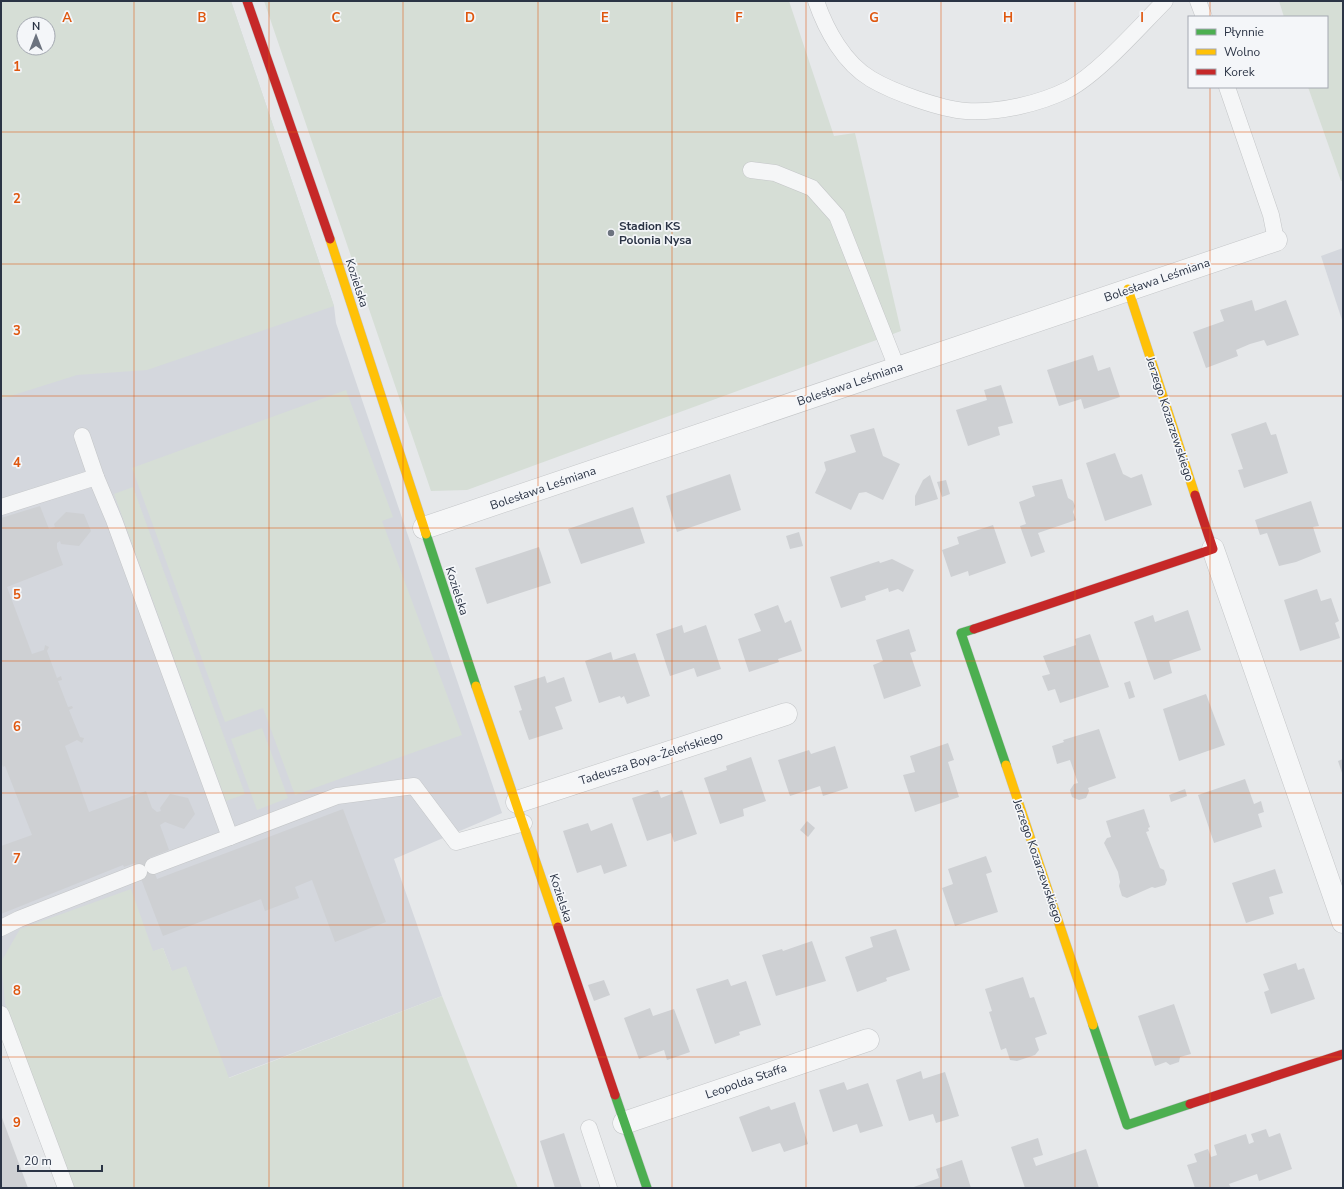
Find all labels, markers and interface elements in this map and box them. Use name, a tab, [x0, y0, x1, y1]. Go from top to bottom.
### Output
text: A	[62, 9, 72, 27]
text: B	[198, 9, 207, 27]
text: C	[332, 9, 341, 27]
text: D	[465, 9, 475, 27]
text: E	[601, 9, 609, 27]
text: F	[735, 9, 743, 27]
text: G	[869, 9, 879, 27]
text: H	[1003, 9, 1013, 27]
text: I	[1140, 9, 1144, 27]
north arrow	[16, 16, 56, 56]
legend	[1188, 16, 1328, 88]
text: N	[32, 19, 40, 34]
text: Płynnie	[1224, 24, 1264, 40]
text: Wolno	[1224, 44, 1261, 60]
text: 1	[13, 58, 21, 76]
text: Korek	[1224, 64, 1256, 80]
text: 2	[13, 190, 21, 208]
place label: Stadion KS Polonia Nysa	[619, 218, 692, 248]
marker: Stadion KS Polonia Nysa	[606, 228, 616, 238]
street label: Bolesława Leśmiana	[1102, 254, 1212, 306]
street label: Kozielska	[342, 257, 372, 309]
text: 3	[13, 322, 21, 340]
street label: Jerzego Kozarzewskiego	[1142, 354, 1198, 483]
street label: Bolesława Leśmiana	[795, 358, 905, 410]
text: 4	[13, 454, 21, 472]
street label: Bolesława Leśmiana	[488, 462, 598, 514]
street label: Kozielska	[442, 565, 472, 617]
text: 5	[13, 586, 21, 604]
text: 6	[13, 718, 21, 736]
street label: Tadeusza Boya-Żeleńskiego	[577, 727, 725, 789]
street label: Jerzego Kozarzewskiego	[1009, 796, 1067, 925]
text: 7	[13, 850, 21, 868]
street label: Kozielska	[546, 872, 576, 924]
text: 8	[13, 982, 21, 1000]
street label: Leopolda Staffa	[703, 1060, 789, 1102]
text: 9	[13, 1114, 21, 1132]
scale bar	[18, 1147, 102, 1173]
text: 20 m	[24, 1153, 52, 1169]

